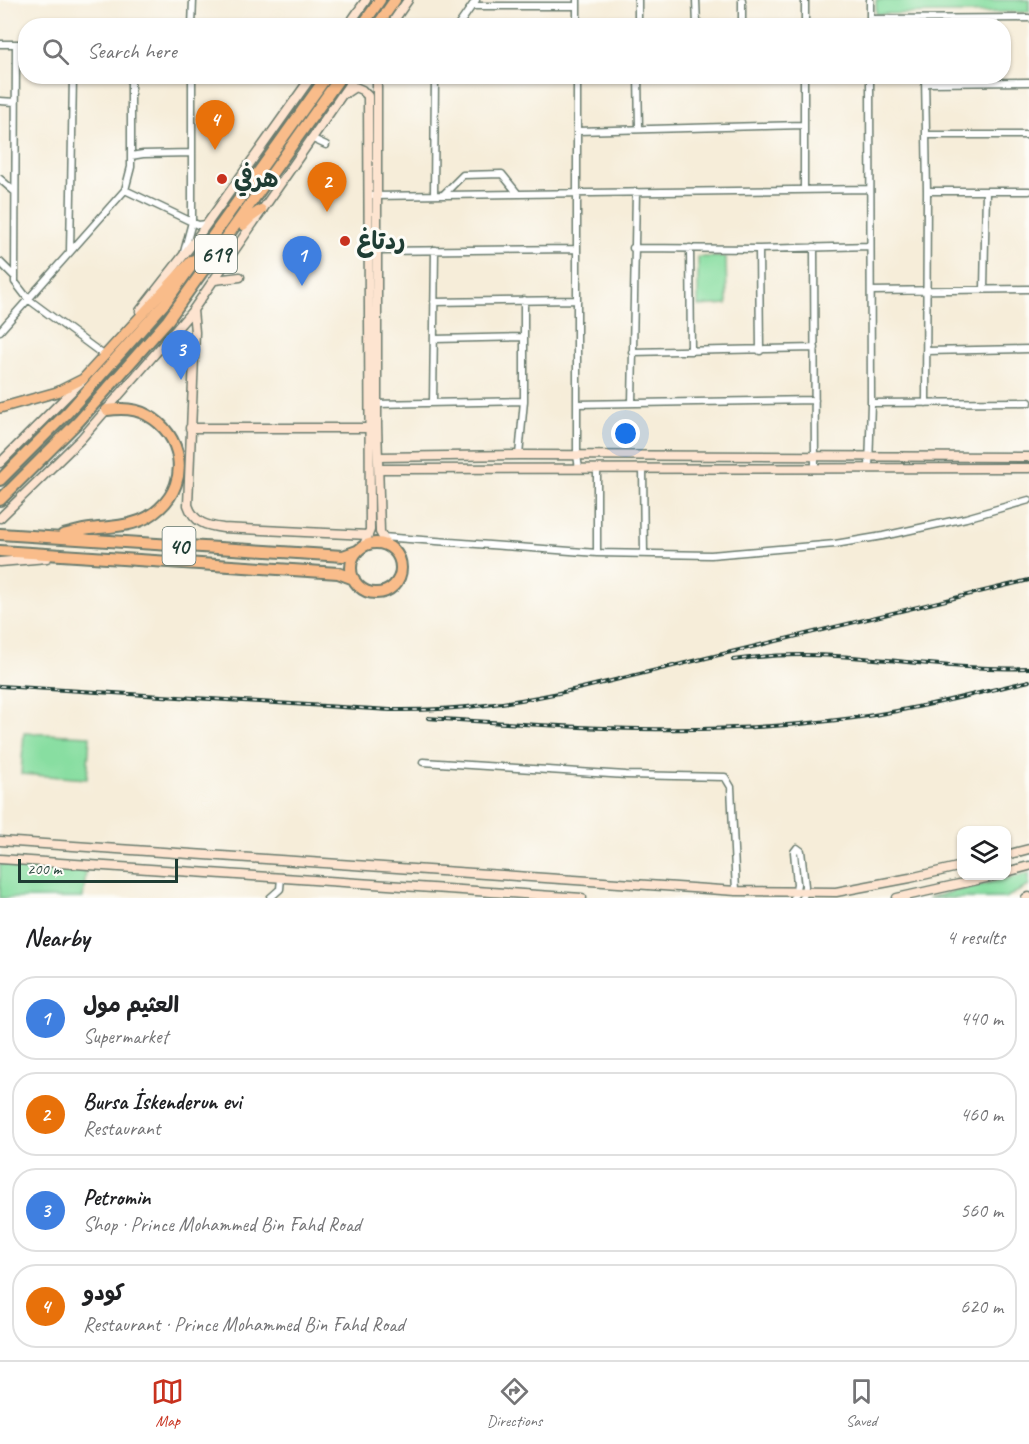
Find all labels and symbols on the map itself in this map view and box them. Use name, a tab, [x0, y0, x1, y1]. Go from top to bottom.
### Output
pin: 4	[196, 100, 234, 150]
place label: هرفي	[234, 162, 279, 197]
pin: 2	[308, 162, 346, 212]
marker: هرفي	[215, 172, 229, 186]
place label: ردتاغ	[357, 226, 405, 258]
marker: ردتاغ	[338, 234, 352, 248]
road number: 619	[195, 235, 237, 273]
pin: 1	[282, 236, 322, 286]
pin: 3	[162, 330, 201, 380]
your location	[611, 419, 640, 448]
road number: 40	[162, 527, 195, 565]
scale bar	[18, 856, 178, 884]

